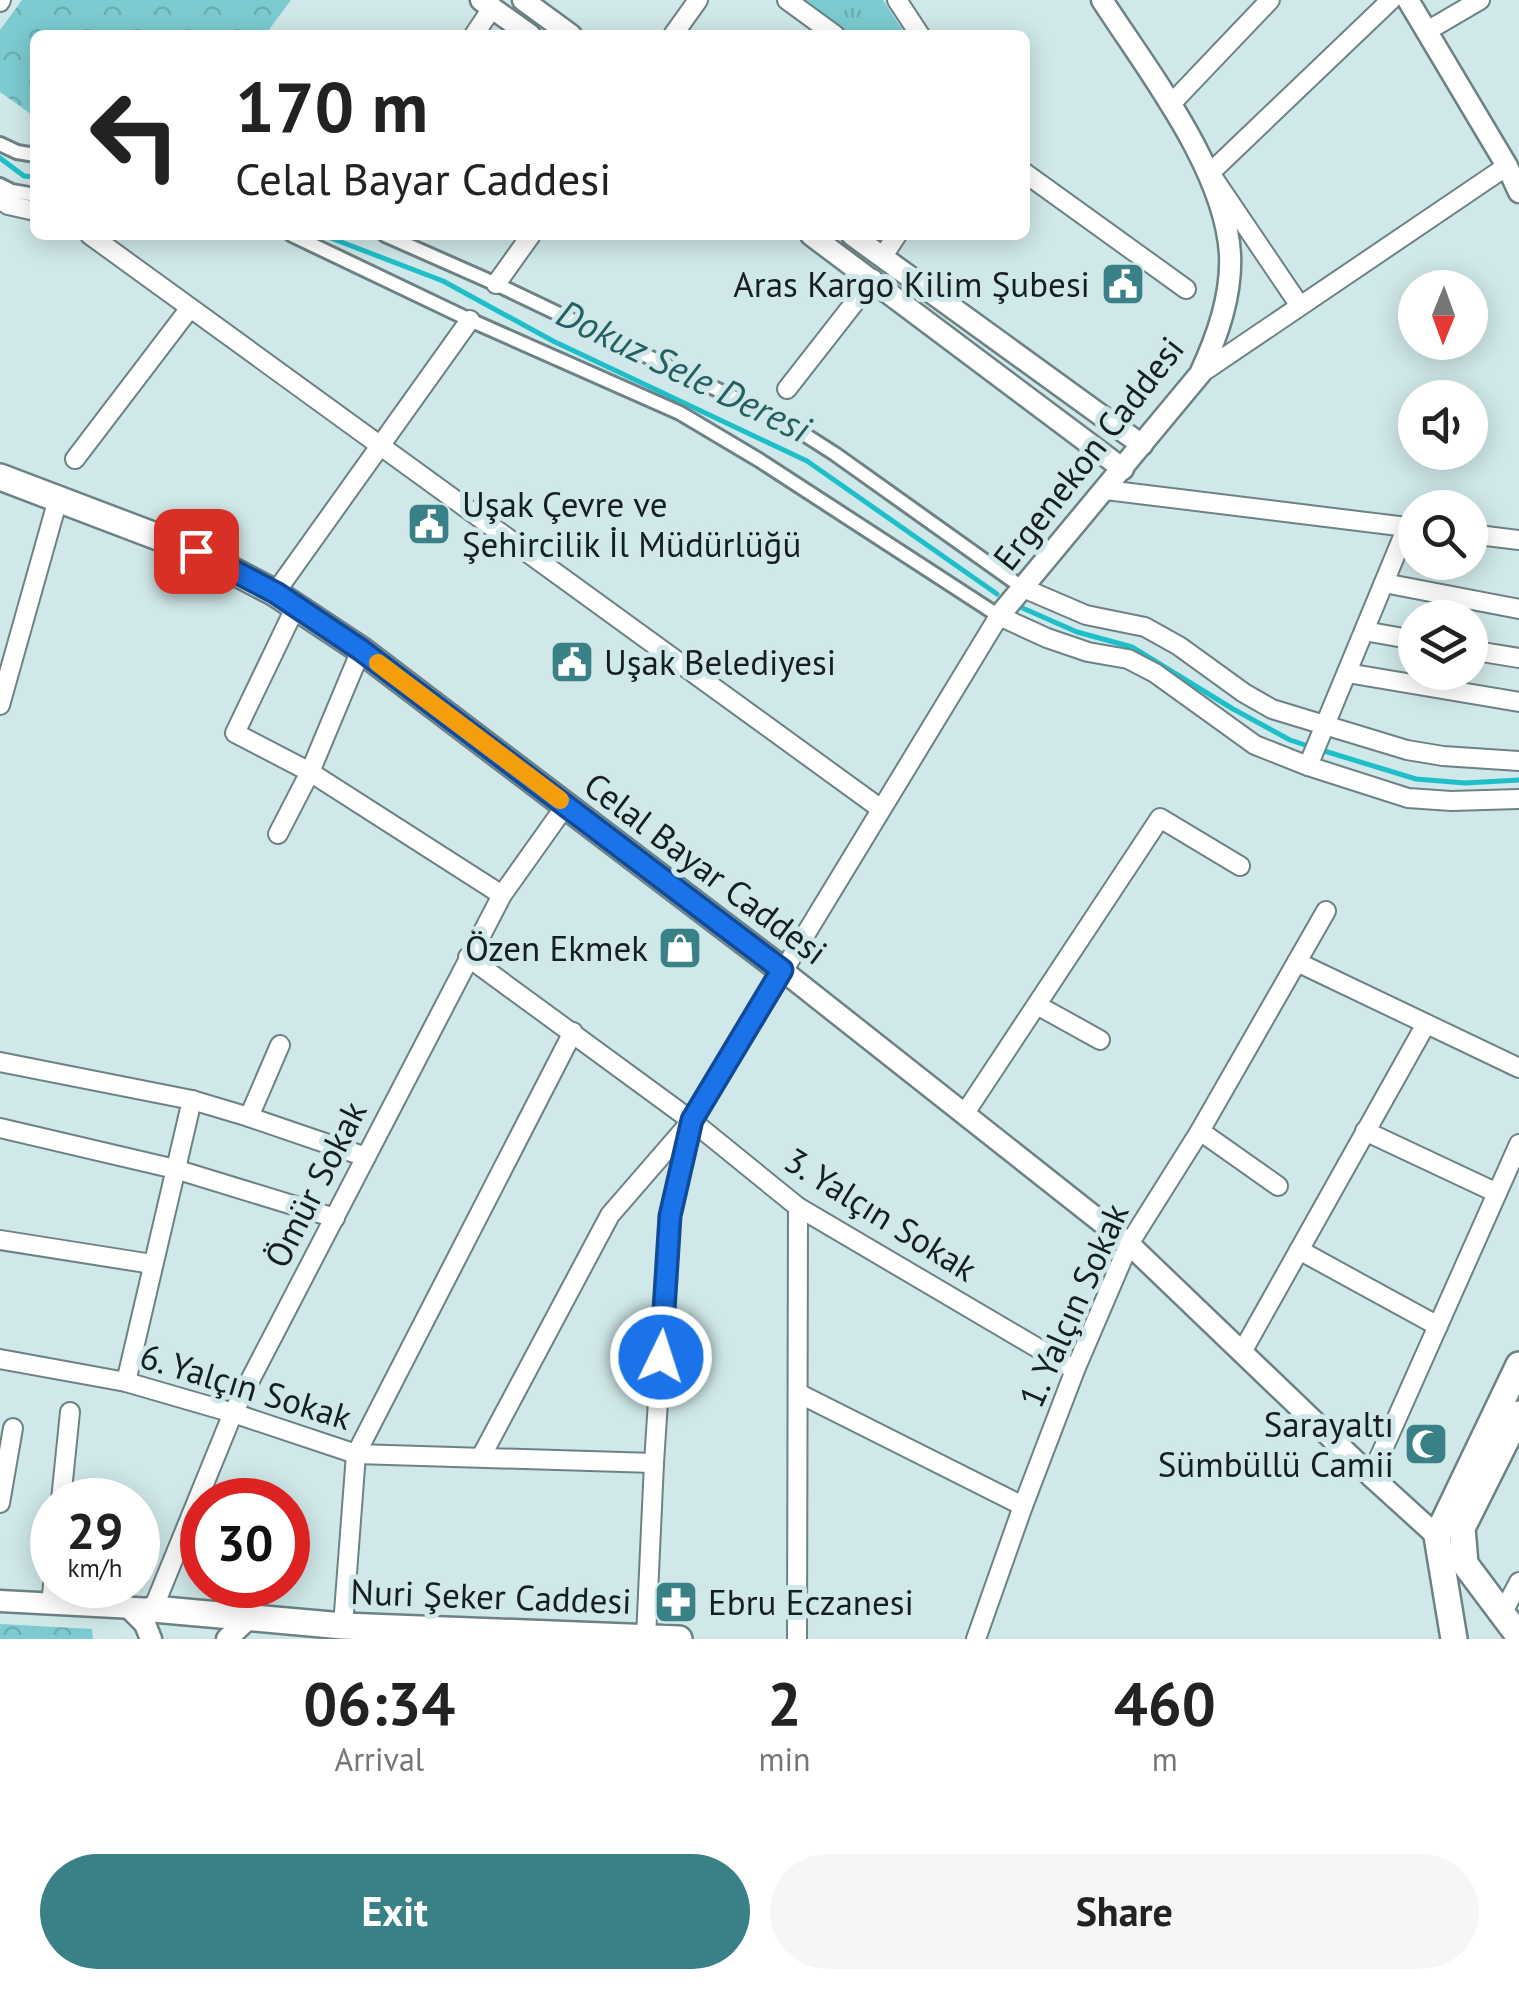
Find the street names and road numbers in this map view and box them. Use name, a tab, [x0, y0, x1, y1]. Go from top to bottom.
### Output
street label: Ergenekon Caddesi	[982, 327, 1194, 579]
street label: Celal Bayar Caddesi	[575, 762, 837, 974]
street label: Ömür Sokak	[253, 1093, 377, 1275]
street label: 3. Yalçın Sokak	[776, 1137, 986, 1292]
street label: 1. Yalçın Sokak	[1008, 1196, 1139, 1414]
street label: 6. Yalçın Sokak	[135, 1332, 357, 1440]
street label: Nuri Şeker Caddesi	[350, 1568, 632, 1624]

